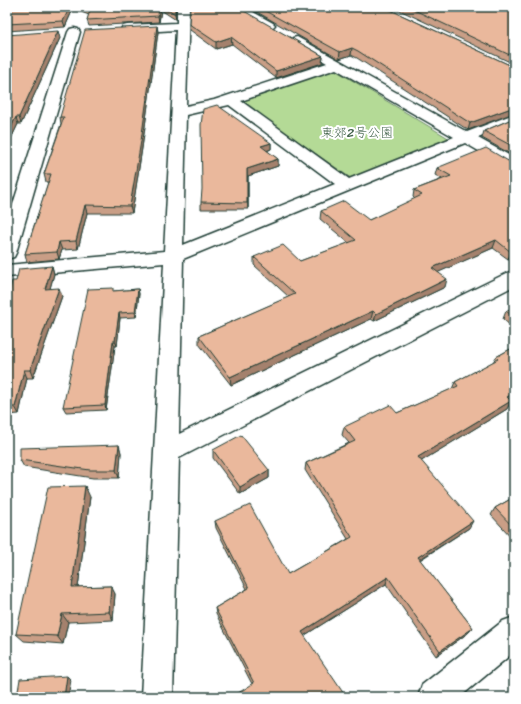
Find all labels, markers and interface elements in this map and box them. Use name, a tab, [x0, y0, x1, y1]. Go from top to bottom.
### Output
park label: 東郊2号公園	[321, 121, 393, 144]

